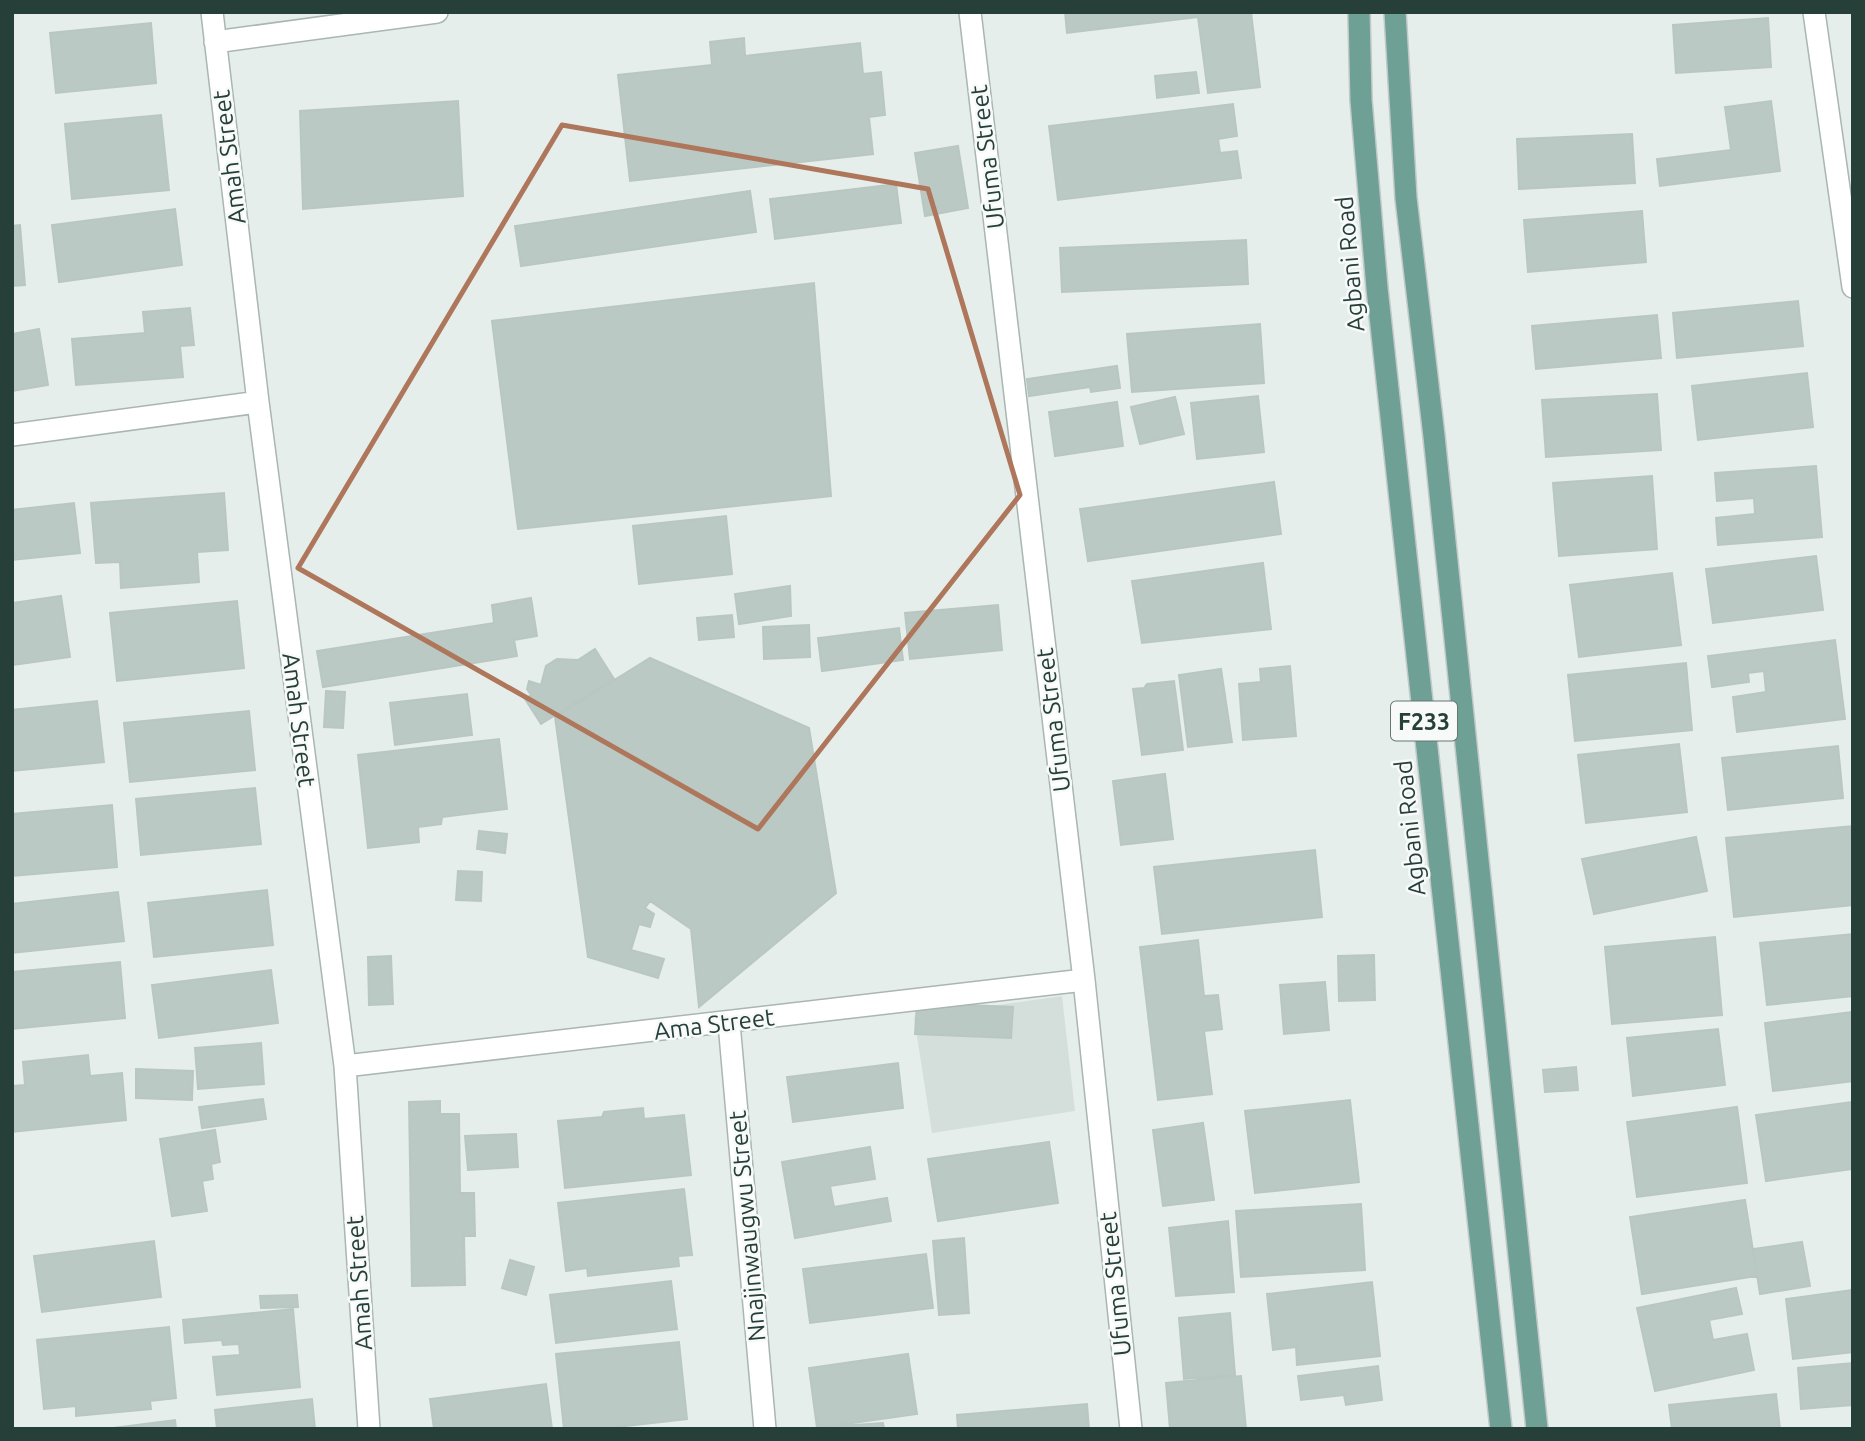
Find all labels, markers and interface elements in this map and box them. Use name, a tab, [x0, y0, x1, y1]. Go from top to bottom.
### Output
street label: Ufuma Street	[965, 83, 1009, 231]
street label: Amah Street	[207, 88, 251, 226]
street label: Agbani Road	[1331, 195, 1369, 333]
street label: Ufuma Street	[1031, 646, 1075, 794]
street label: Amah Street	[277, 651, 321, 789]
road number: F233	[1391, 702, 1457, 740]
street label: Agbani Road	[1389, 759, 1431, 897]
street label: Ama Street	[652, 1003, 776, 1045]
street label: Nnajinwaugwu Street	[723, 1109, 771, 1343]
street label: Ufuma Street	[1094, 1210, 1136, 1357]
street label: Amah Street	[341, 1214, 377, 1351]

